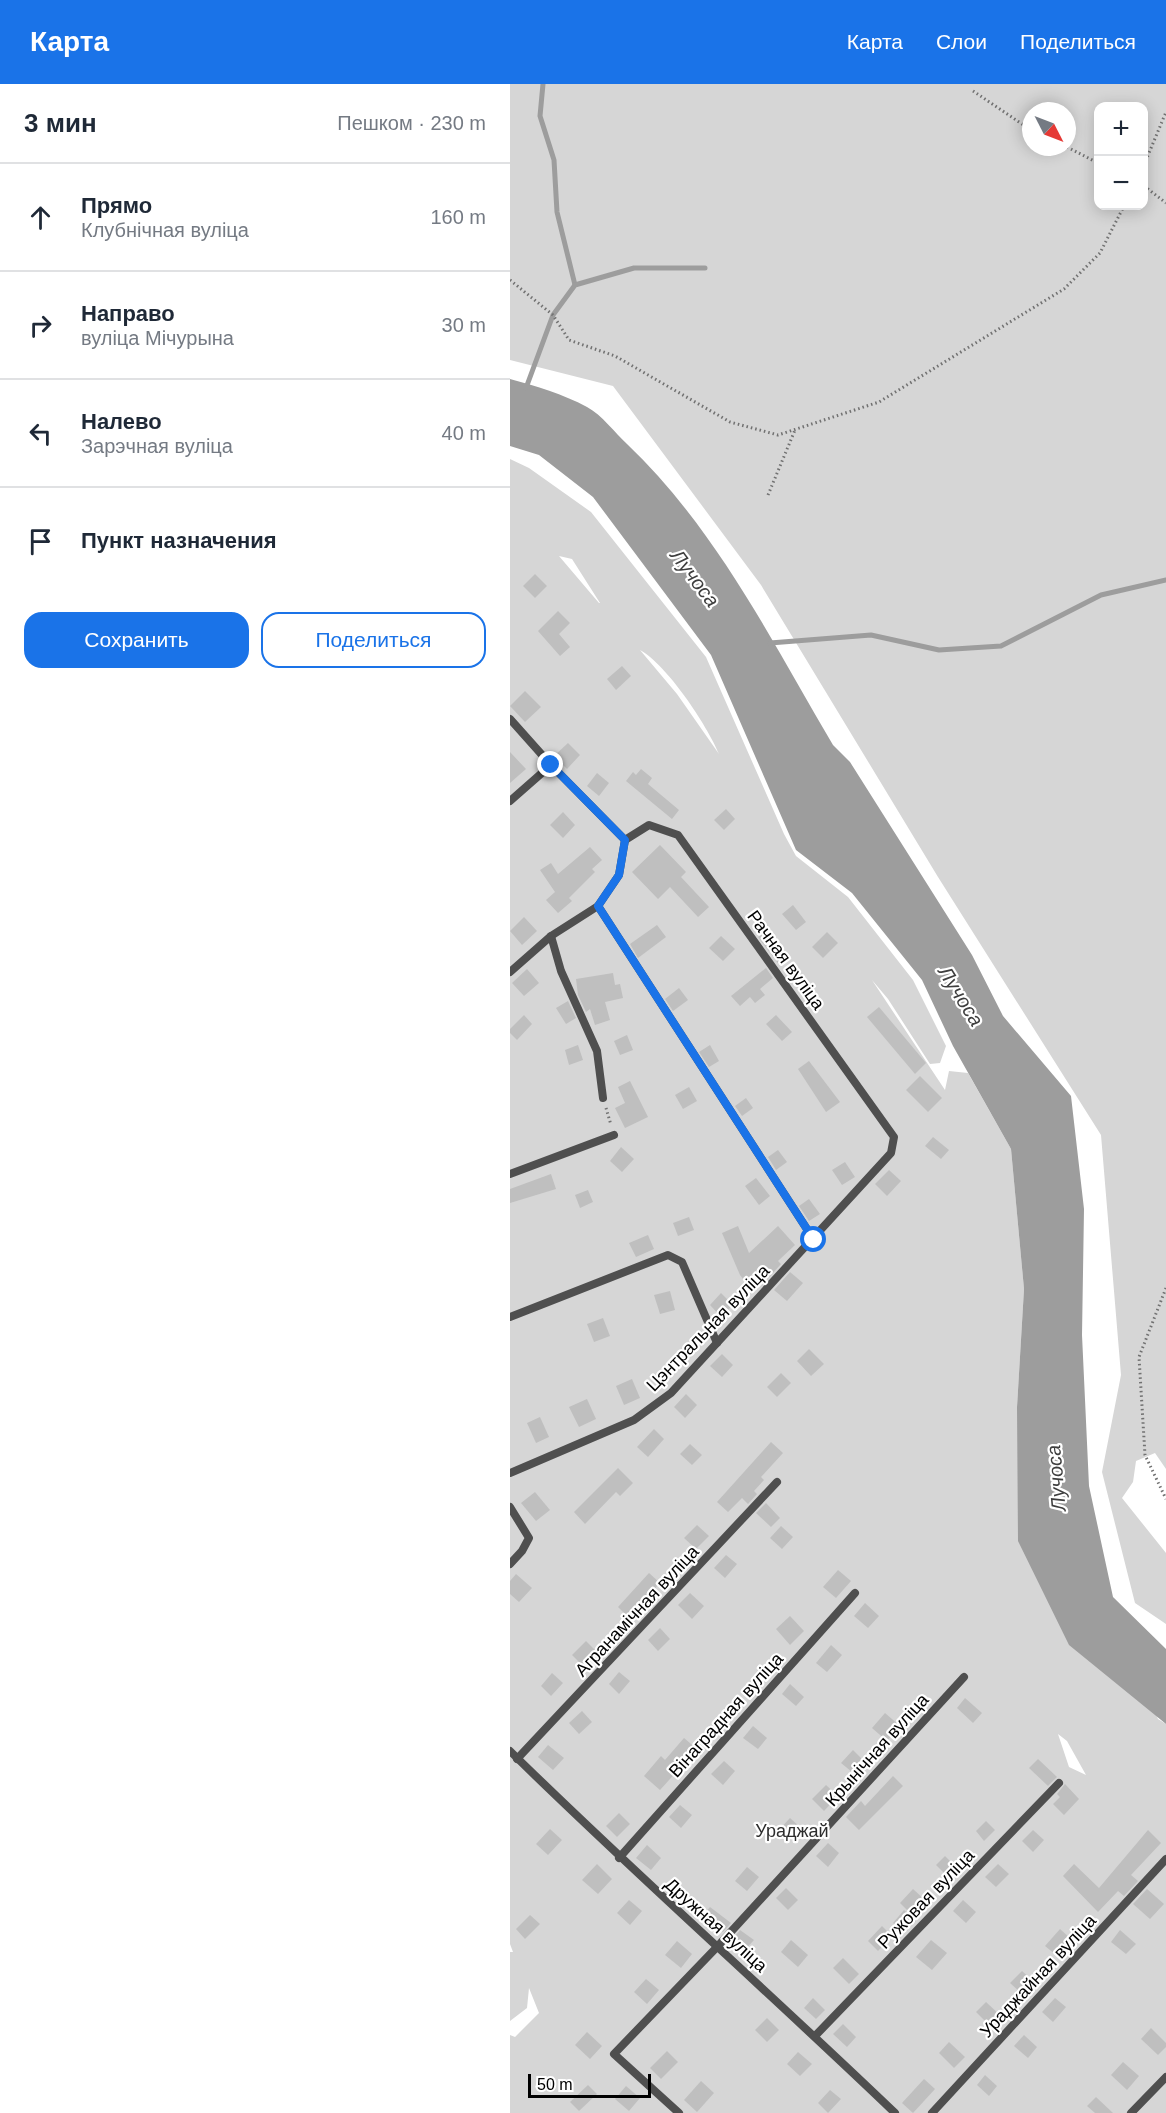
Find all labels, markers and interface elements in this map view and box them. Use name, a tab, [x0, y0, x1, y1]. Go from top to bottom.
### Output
text: Карта	[30, 26, 109, 57]
text: Карта	[847, 30, 903, 53]
text: Слои	[936, 30, 987, 53]
text: Поделиться	[1020, 30, 1136, 53]
north arrow	[1022, 102, 1076, 156]
map controls	[1094, 102, 1148, 210]
button: +	[1094, 102, 1148, 156]
text: 3 мин	[24, 108, 97, 138]
text: Пешком · 230 m	[337, 112, 486, 134]
button: −	[1094, 156, 1148, 210]
text: Прямо	[81, 193, 152, 218]
icon: ahead	[24, 201, 57, 234]
text: 160 m	[430, 206, 486, 228]
text: Клубнічная вуліца	[81, 219, 249, 241]
text: Направо	[81, 301, 175, 326]
icon: right	[24, 309, 57, 342]
text: 30 m	[442, 314, 486, 336]
text: вуліца Мічурына	[81, 327, 234, 349]
text: Налево	[81, 409, 162, 434]
icon: left	[24, 417, 57, 450]
text: 40 m	[442, 422, 486, 444]
text: Зарэчная вуліца	[81, 435, 233, 457]
icon: arrive	[24, 525, 57, 558]
text: Пункт назначения	[81, 528, 277, 553]
water label: Лучоса	[665, 543, 724, 611]
button: Сохранить	[24, 612, 249, 668]
button: Поделиться	[261, 612, 486, 668]
route end	[537, 751, 563, 777]
street label: Рачная вуліца	[743, 907, 829, 1014]
water label: Лучоса	[933, 960, 988, 1030]
route start	[800, 1226, 826, 1252]
street label: Цэнтральная вуліца	[642, 1260, 774, 1395]
water label: Лучоса	[1042, 1444, 1070, 1514]
street label: Агранамічная вуліца	[571, 1541, 703, 1681]
street label: Вінаградная вуліца	[665, 1648, 788, 1781]
street label: Крынічная вуліца	[821, 1689, 933, 1810]
park label: Ураджай	[755, 1821, 829, 1841]
street label: Ружовая вуліца	[874, 1845, 979, 1953]
street label: Дружная вуліца	[661, 1874, 772, 1977]
street label: Ураджайная вуліца	[976, 1910, 1101, 2042]
scale bar	[528, 2071, 651, 2098]
text: 50 m	[537, 2076, 573, 2093]

